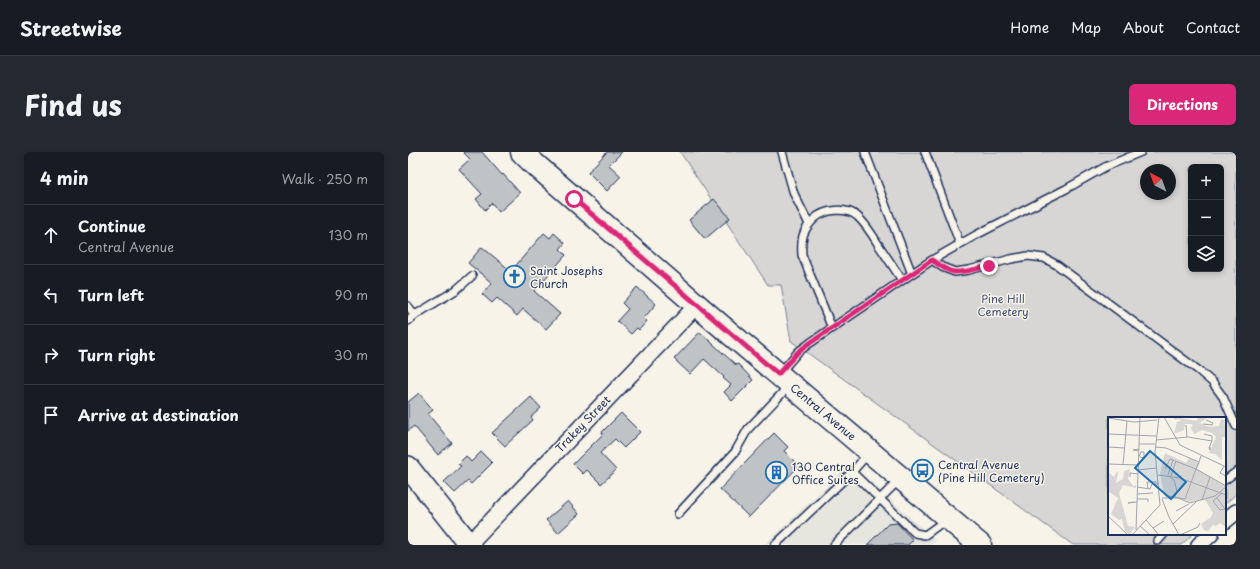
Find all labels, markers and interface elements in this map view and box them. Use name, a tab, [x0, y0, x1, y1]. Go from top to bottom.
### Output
text: Streetwise	[20, 14, 122, 42]
text: Home	[1010, 17, 1049, 38]
text: Map	[1071, 17, 1101, 38]
text: About	[1123, 17, 1164, 38]
text: Contact	[1186, 17, 1240, 38]
text: Find us	[24, 83, 122, 126]
button: Directions	[1129, 84, 1236, 125]
north arrow	[1140, 164, 1176, 200]
map controls	[1188, 164, 1224, 272]
button: +	[1188, 164, 1224, 200]
text: 4 min	[40, 165, 88, 191]
text: Walk · 250 m	[282, 169, 368, 188]
route start	[565, 190, 583, 208]
button: −	[1188, 200, 1224, 236]
text: Continue	[78, 214, 146, 237]
icon: ahead	[40, 224, 62, 246]
text: 130 m	[329, 225, 368, 244]
button: layers	[1188, 236, 1224, 272]
text: Central Avenue	[78, 237, 174, 256]
route end	[980, 257, 998, 275]
place label: Saint Josephs Church	[530, 262, 603, 292]
church icon: Saint Josephs Church	[502, 264, 528, 290]
text: Turn left	[78, 283, 144, 306]
icon: left	[40, 284, 62, 306]
text: 90 m	[335, 285, 368, 304]
park label: Pine Hill Cemetery	[977, 290, 1029, 320]
text: Turn right	[78, 343, 155, 366]
icon: right	[40, 344, 62, 366]
text: 30 m	[334, 345, 368, 364]
street label: Central Avenue	[787, 379, 860, 444]
street label: Trakey Street	[551, 391, 615, 456]
text: Arrive at destination	[78, 403, 239, 426]
icon: arrive	[40, 404, 62, 426]
inset map	[1108, 417, 1226, 535]
place label: Central Avenue (Pine Hill Cemetery)	[938, 456, 1045, 486]
place label: 130 Central Office Suites	[792, 458, 859, 488]
bus stop icon: Central Avenue (Pine Hill Cemetery)	[910, 458, 936, 484]
building icon: 130 Central Office Suites	[764, 460, 790, 486]

